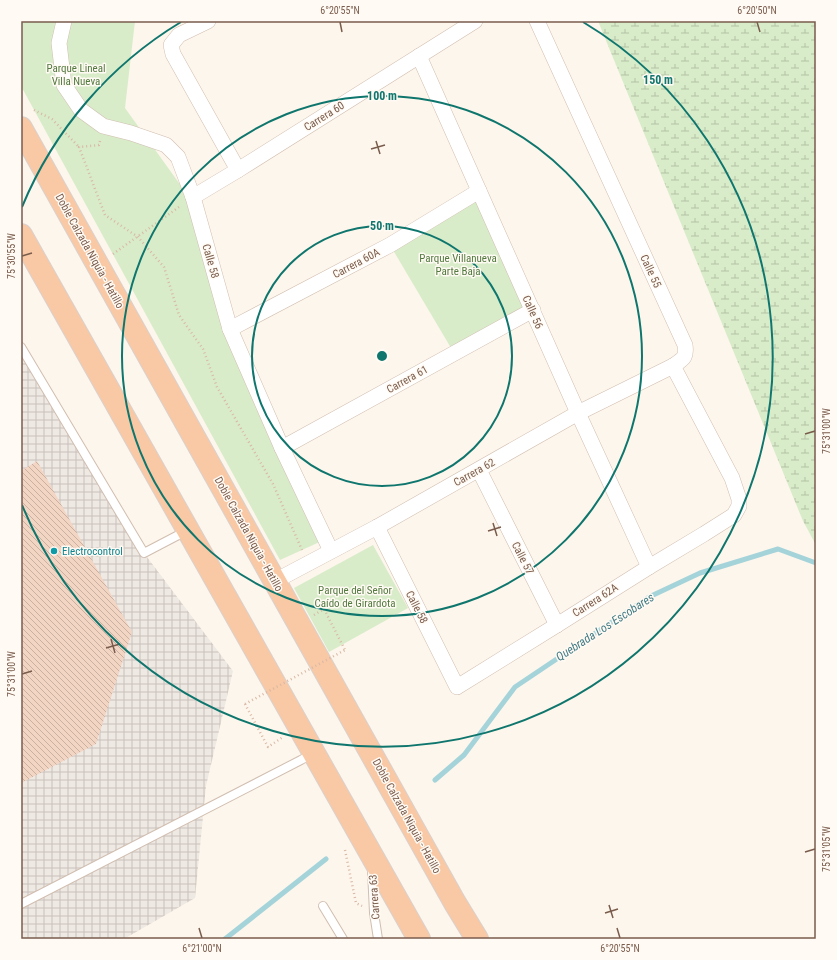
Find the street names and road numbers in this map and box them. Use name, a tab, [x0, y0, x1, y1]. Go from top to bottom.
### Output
street label: Carrera 60	[302, 99, 347, 134]
street label: Doble Calzada Niquia - Hatillo	[53, 192, 127, 311]
street label: Calle 58	[199, 242, 222, 280]
street label: Carrera 60A	[330, 245, 383, 281]
street label: Calle 55	[637, 253, 664, 290]
street label: Calle 56	[519, 294, 546, 331]
street label: Carrera 61	[384, 363, 430, 396]
street label: Carrera 62	[451, 456, 497, 489]
street label: Doble Calzada Niquia - Hatillo	[212, 475, 286, 594]
street label: Calle 57	[509, 540, 536, 577]
street label: Carrera 62A	[570, 581, 621, 620]
street label: Calle 58	[403, 589, 430, 626]
street label: Doble Calzada Niquia - Hatillo	[370, 757, 444, 876]
street label: Carrera 63	[366, 874, 383, 920]

